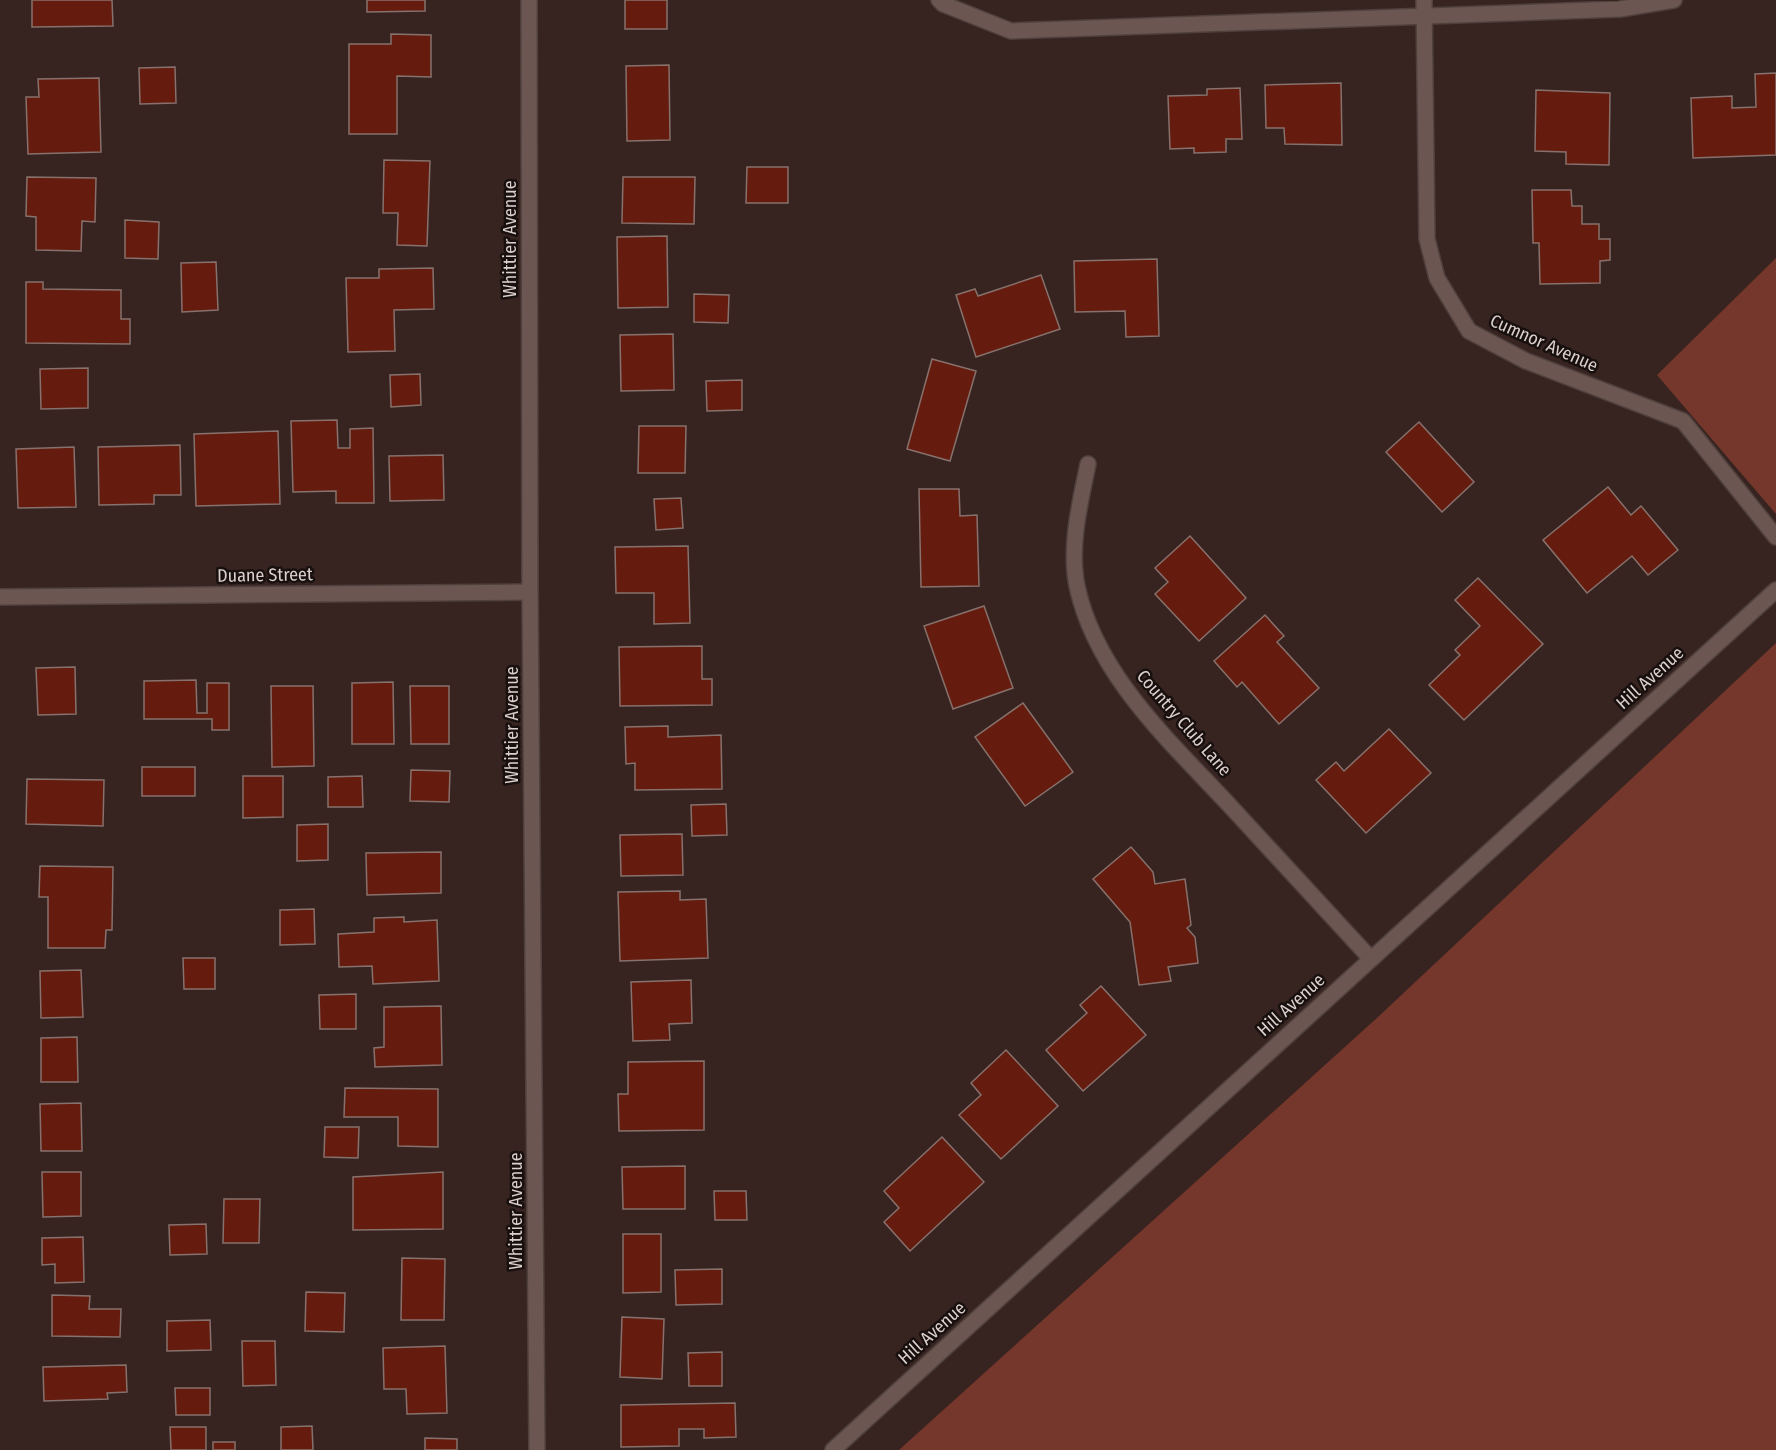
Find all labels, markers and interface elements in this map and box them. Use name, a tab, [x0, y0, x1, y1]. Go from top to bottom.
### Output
street label: Whittier Avenue	[499, 180, 521, 298]
street label: Cumnor Avenue	[1487, 309, 1601, 377]
street label: Duane Street	[217, 563, 313, 587]
street label: Hill Avenue	[1612, 642, 1688, 714]
street label: Country Club Lane	[1132, 665, 1236, 781]
street label: Whittier Avenue	[501, 666, 523, 784]
street label: Hill Avenue	[1253, 969, 1329, 1041]
street label: Whittier Avenue	[505, 1152, 527, 1270]
street label: Hill Avenue	[894, 1297, 970, 1369]

